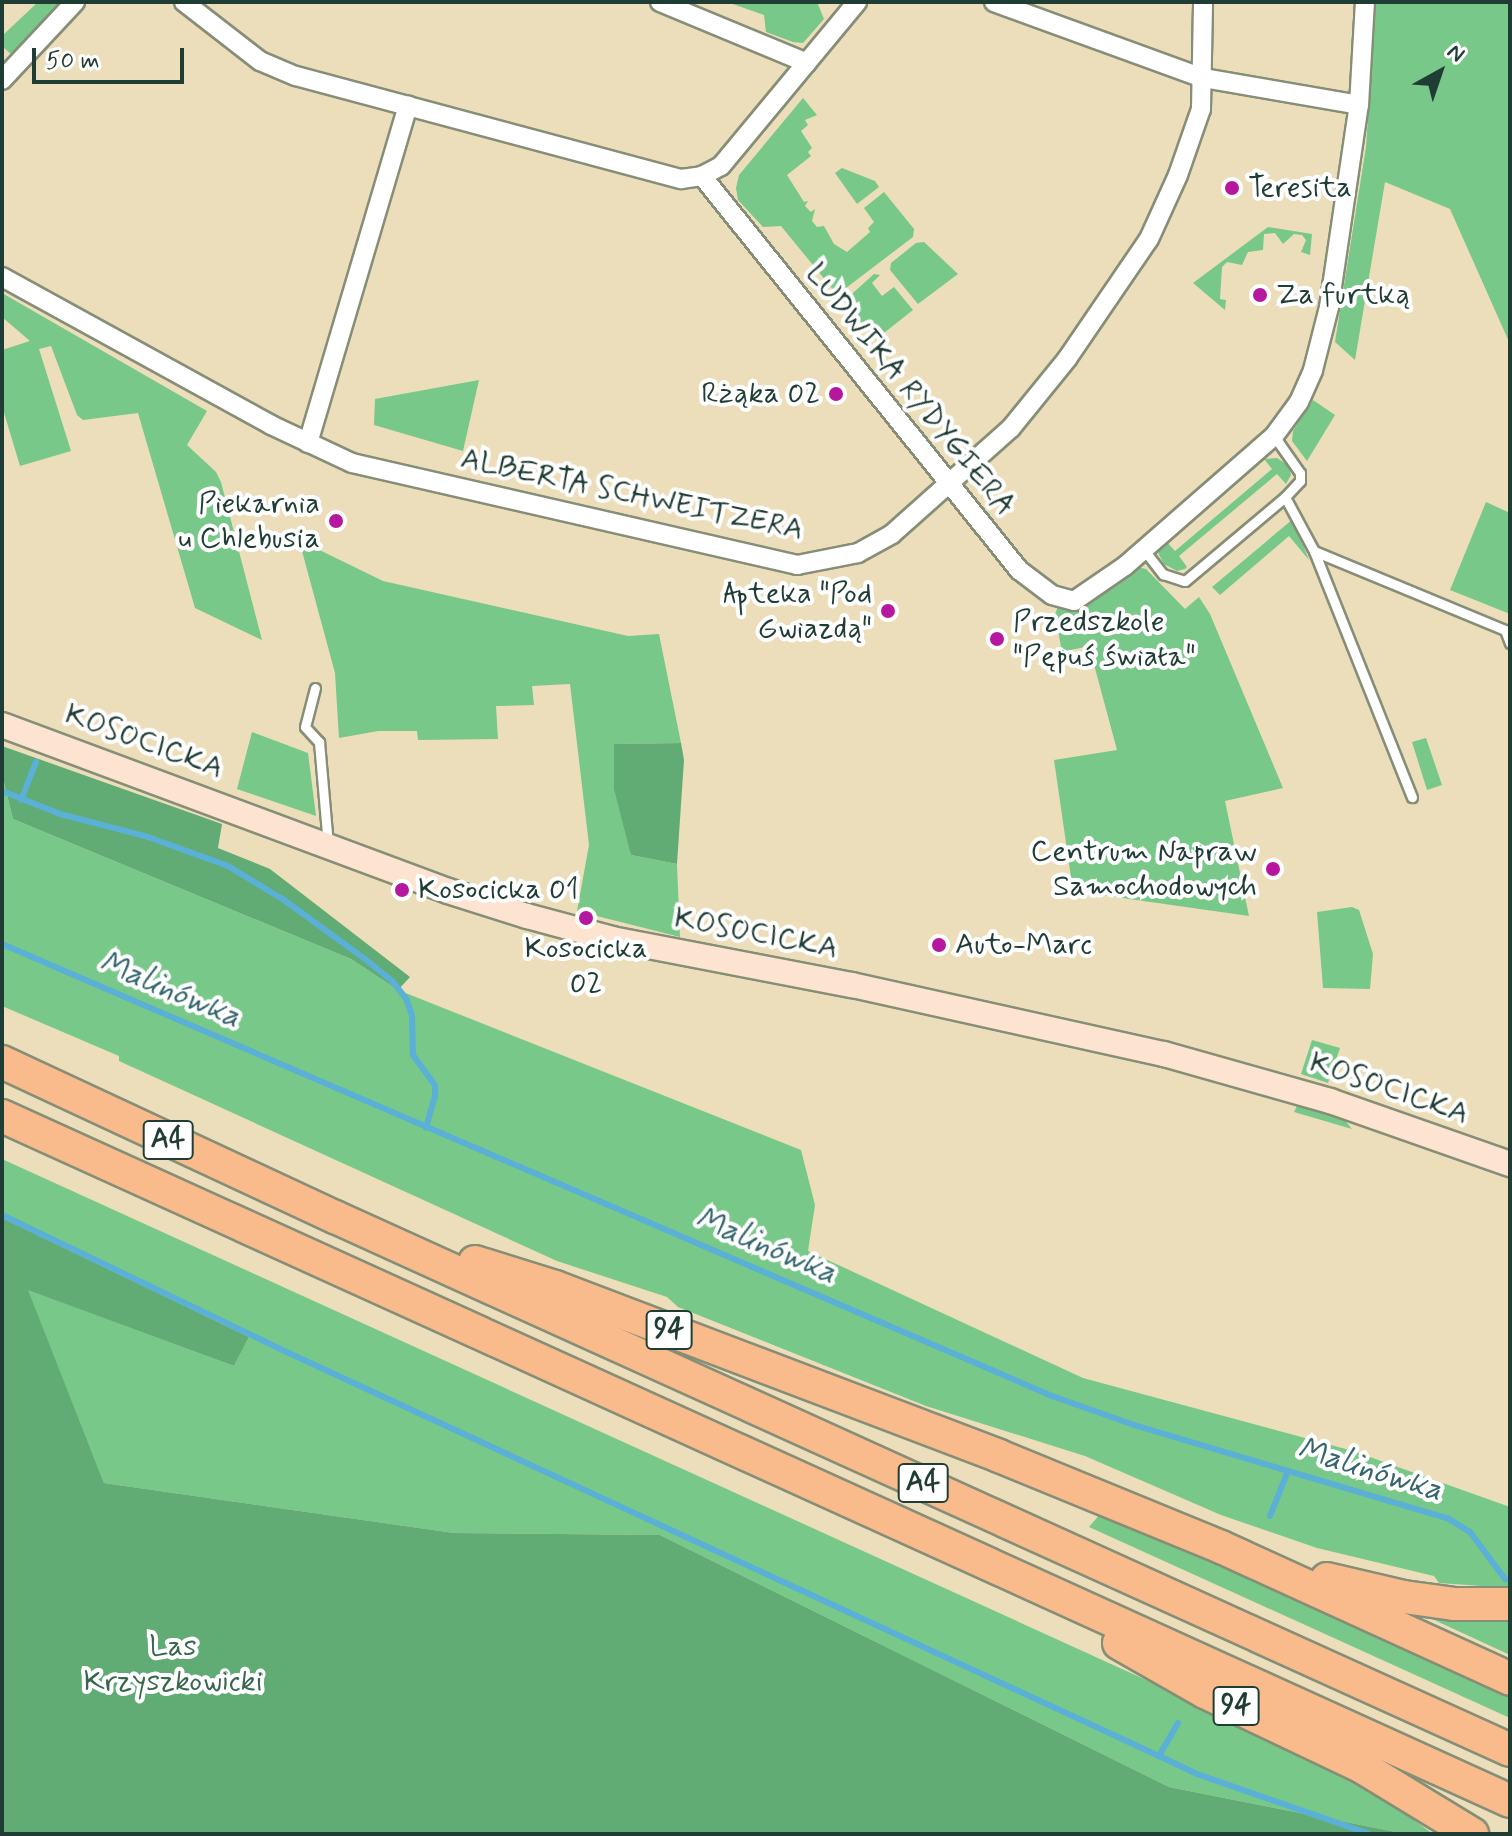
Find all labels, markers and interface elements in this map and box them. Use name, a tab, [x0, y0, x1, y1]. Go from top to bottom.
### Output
scale bar	[36, 32, 188, 82]
north arrow	[1400, 32, 1480, 112]
text: N	[1441, 38, 1470, 69]
text: 50 m	[46, 46, 100, 77]
place label: Teresita	[1248, 170, 1352, 206]
marker: Teresita	[1223, 179, 1241, 197]
street label: LUDWIKA RYDYGIERA	[795, 254, 1025, 526]
place label: Za furtką	[1276, 277, 1406, 313]
marker: Za furtką	[1251, 286, 1269, 304]
place label: Rżąka 02	[701, 376, 820, 412]
marker: Rżąka 02	[827, 385, 845, 403]
street label: ALBERTA SCHWEITZERA	[456, 441, 808, 549]
place label: Piekarnia u Chlebusia	[178, 486, 320, 556]
marker: Piekarnia u Chlebusia	[327, 512, 345, 530]
place label: Apteka "Pod Gwiazdą"	[723, 576, 872, 646]
marker: Apteka "Pod Gwiazdą"	[879, 602, 897, 620]
place label: Przedszkole "Pępuś świata"	[1013, 604, 1196, 674]
marker: Przedszkole "Pępuś świata"	[988, 630, 1006, 648]
street label: KOSOCICKA	[60, 697, 228, 787]
place label: Centrum Napraw Samochodowych	[1034, 834, 1257, 904]
marker: Centrum Napraw Samochodowych	[1264, 860, 1282, 878]
place label: Kosocicka 01	[418, 872, 579, 908]
marker: Kosocicka 01	[393, 881, 411, 899]
street label: KOSOCICKA	[671, 901, 841, 967]
marker: Kosocicka 02	[577, 909, 595, 927]
place label: Auto-Marc	[955, 927, 1092, 963]
place label: Kosocicka 02	[525, 931, 647, 1002]
marker: Auto-Marc	[930, 936, 948, 954]
water label: Malinówka	[94, 943, 246, 1037]
street label: KOSOCICKA	[1305, 1045, 1473, 1133]
road number: A4	[142, 1116, 194, 1164]
water label: Malinówka	[690, 1199, 842, 1293]
road number: 94	[645, 1306, 693, 1354]
water label: Malinówka	[1293, 1430, 1447, 1510]
road number: A4	[897, 1459, 949, 1507]
park label: Las Krzyszkowicki	[83, 1629, 263, 1700]
road number: 94	[1212, 1682, 1260, 1730]

